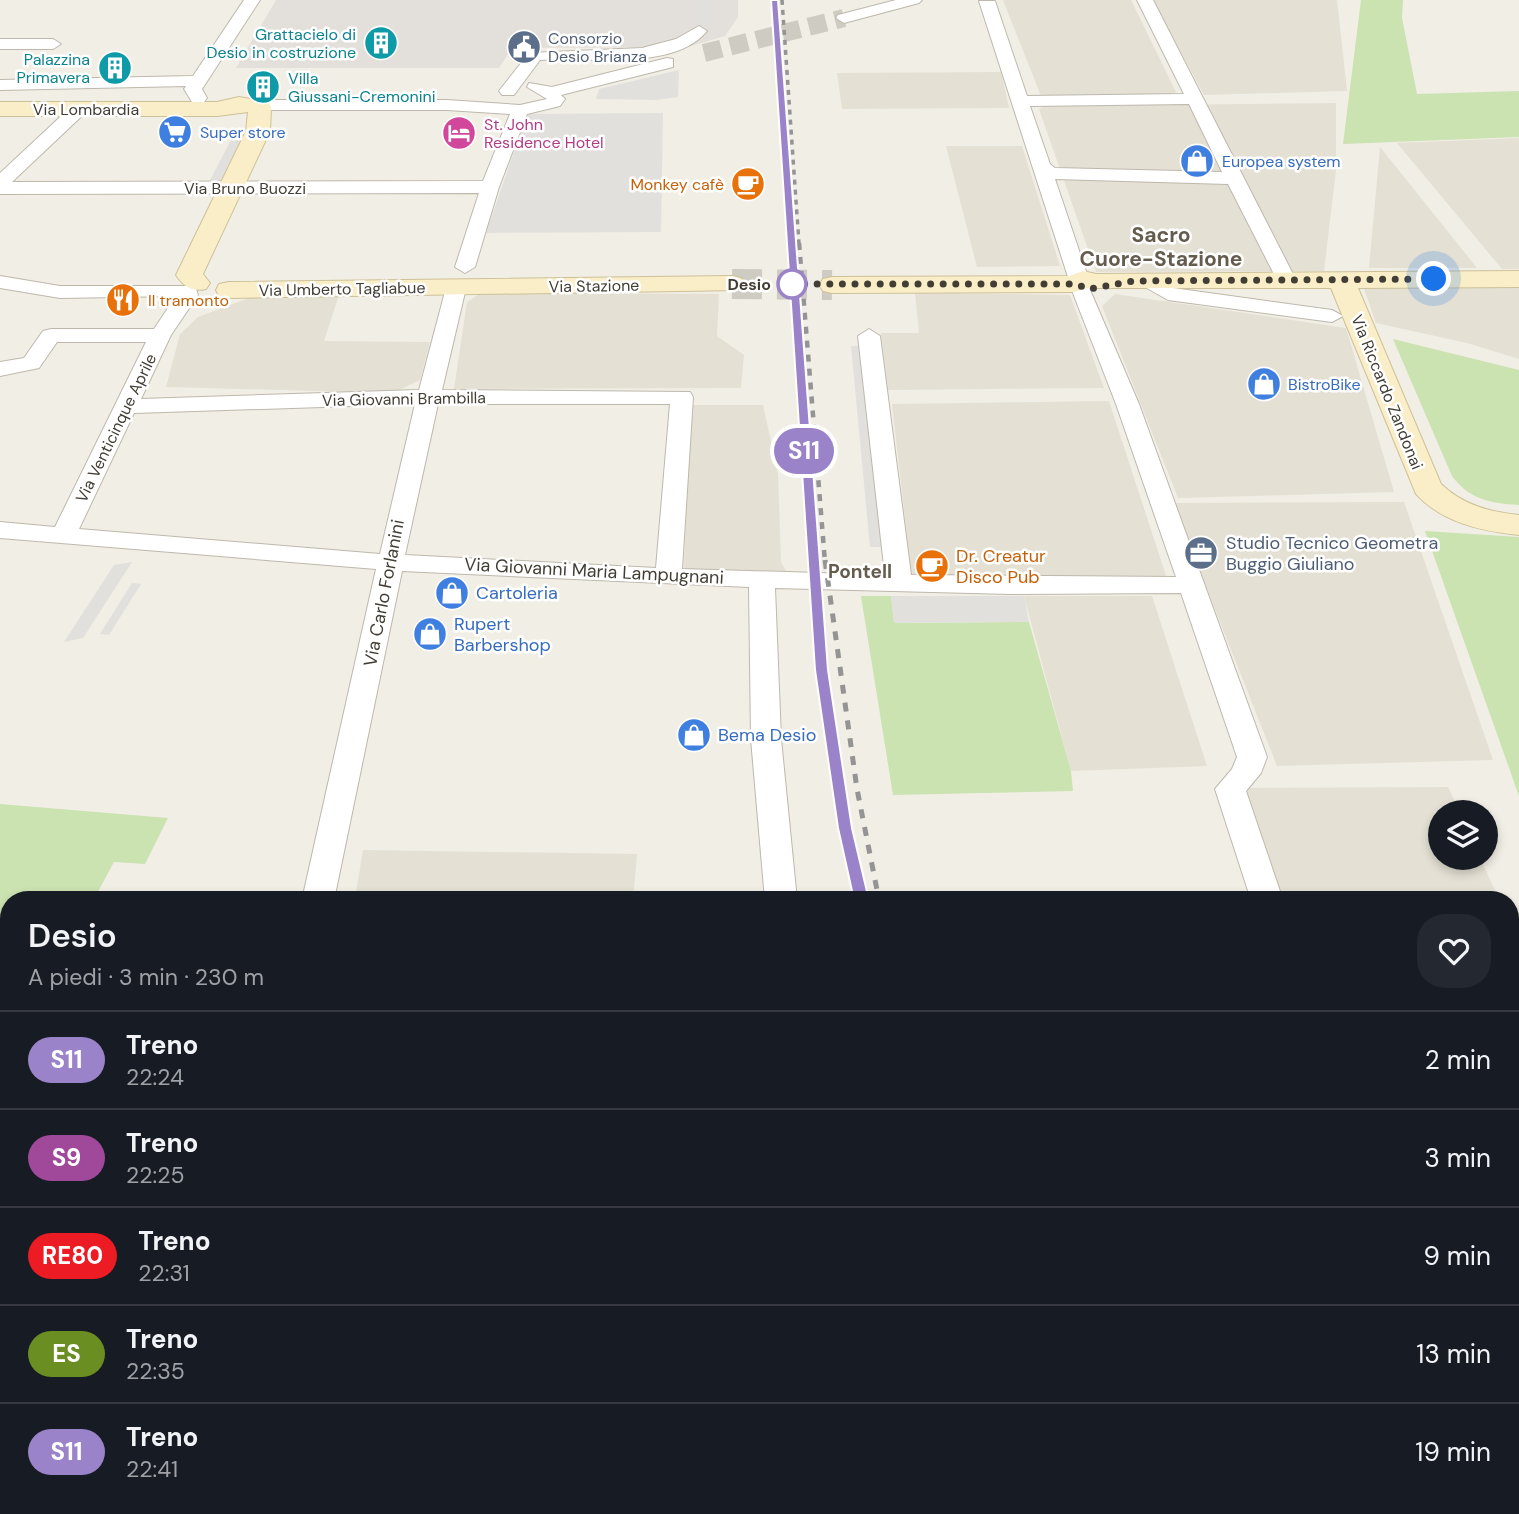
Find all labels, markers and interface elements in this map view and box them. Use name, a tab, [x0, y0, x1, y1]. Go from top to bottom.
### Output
place label: Grattacielo di Desio in costruzione	[206, 24, 356, 63]
building icon: Grattacielo di Desio in costruzione	[362, 24, 400, 62]
public building icon: Consorzio Desio Brianza	[505, 28, 543, 66]
place label: Consorzio Desio Brianza	[548, 28, 647, 67]
place label: Palazzina Primavera	[17, 49, 90, 88]
building icon: Palazzina Primavera	[96, 49, 134, 87]
building icon: Villa Giussani-Cremonini	[244, 68, 282, 106]
place label: Villa Giussani-Cremonini	[288, 68, 436, 107]
street label: Via Lombardia	[33, 99, 139, 120]
supermarket icon: Super store	[156, 113, 194, 151]
hotel icon: St. John Residence Hotel	[440, 114, 478, 152]
place label: St. John Residence Hotel	[484, 114, 604, 153]
place label: Super store	[200, 122, 286, 143]
shop icon: Europea system	[1178, 142, 1216, 180]
place label: Europea system	[1222, 151, 1341, 172]
cafe icon: Monkey cafè	[729, 165, 767, 203]
place label: Monkey cafè	[630, 174, 724, 195]
street label: Via Bruno Buozzi	[184, 178, 306, 199]
district label: Sacro Cuore-Stazione	[1080, 221, 1242, 273]
your location	[1416, 261, 1451, 296]
marker: Desio	[777, 269, 807, 299]
place label: Desio	[727, 274, 771, 295]
street label: Via Stazione	[548, 275, 640, 297]
street label: Via Umberto Tagliabue	[258, 277, 426, 301]
restaurant icon: Il tramonto	[104, 281, 142, 319]
place label: Il tramonto	[148, 290, 229, 311]
street label: Via Riccardo Zandonai	[1346, 312, 1428, 472]
street label: Via Venticinque Aprile	[71, 350, 161, 506]
shop icon: BistroBike	[1245, 365, 1283, 403]
place label: BistroBike	[1288, 374, 1361, 395]
street label: Via Giovanni Brambilla	[322, 387, 486, 411]
line badge: S11	[764, 428, 844, 474]
text: S11	[788, 435, 820, 466]
street label: Via Carlo Forlanini	[358, 517, 410, 669]
place label: Studio Tecnico Geometra Buggio Giuliano	[1226, 531, 1438, 576]
office icon: Studio Tecnico Geometra Buggio Giuliano	[1182, 534, 1220, 572]
place label: Dr. Creatur Disco Pub	[956, 544, 1046, 589]
cafe icon: Dr. Creatur Disco Pub	[913, 547, 951, 585]
street label: Via Giovanni Maria Lampugnani	[464, 552, 724, 590]
district label: Pontell	[828, 559, 892, 584]
shop icon: Cartoleria	[433, 574, 471, 612]
place label: Cartoleria	[476, 581, 558, 605]
place label: Rupert Barbershop	[454, 612, 551, 657]
shop icon: Rupert Barbershop	[411, 615, 449, 653]
shop icon: Bema Desio	[675, 716, 713, 754]
place label: Bema Desio	[718, 723, 816, 747]
map controls	[1428, 800, 1498, 870]
button: layers	[1428, 800, 1498, 870]
text: Desio	[28, 914, 117, 957]
button: heart	[1417, 914, 1491, 988]
text: A piedi · 3 min · 230 m	[28, 962, 264, 992]
text: Treno	[126, 1028, 198, 1062]
text: 2 min	[1425, 1043, 1491, 1077]
text: S11	[51, 1044, 82, 1075]
text: 22:24	[126, 1062, 184, 1092]
text: Treno	[126, 1126, 198, 1160]
text: 3 min	[1424, 1141, 1491, 1175]
text: S9	[52, 1142, 81, 1173]
text: 22:25	[126, 1160, 184, 1190]
text: Treno	[138, 1224, 211, 1258]
text: 9 min	[1423, 1239, 1491, 1273]
text: RE80	[42, 1240, 103, 1271]
text: 22:31	[138, 1258, 190, 1288]
text: Treno	[126, 1322, 198, 1356]
text: 13 min	[1416, 1337, 1491, 1371]
text: ES	[52, 1338, 81, 1369]
text: 22:35	[126, 1356, 185, 1386]
text: Treno	[126, 1420, 198, 1454]
text: 19 min	[1415, 1435, 1491, 1469]
text: S11	[51, 1436, 82, 1467]
text: 22:41	[126, 1454, 178, 1484]

